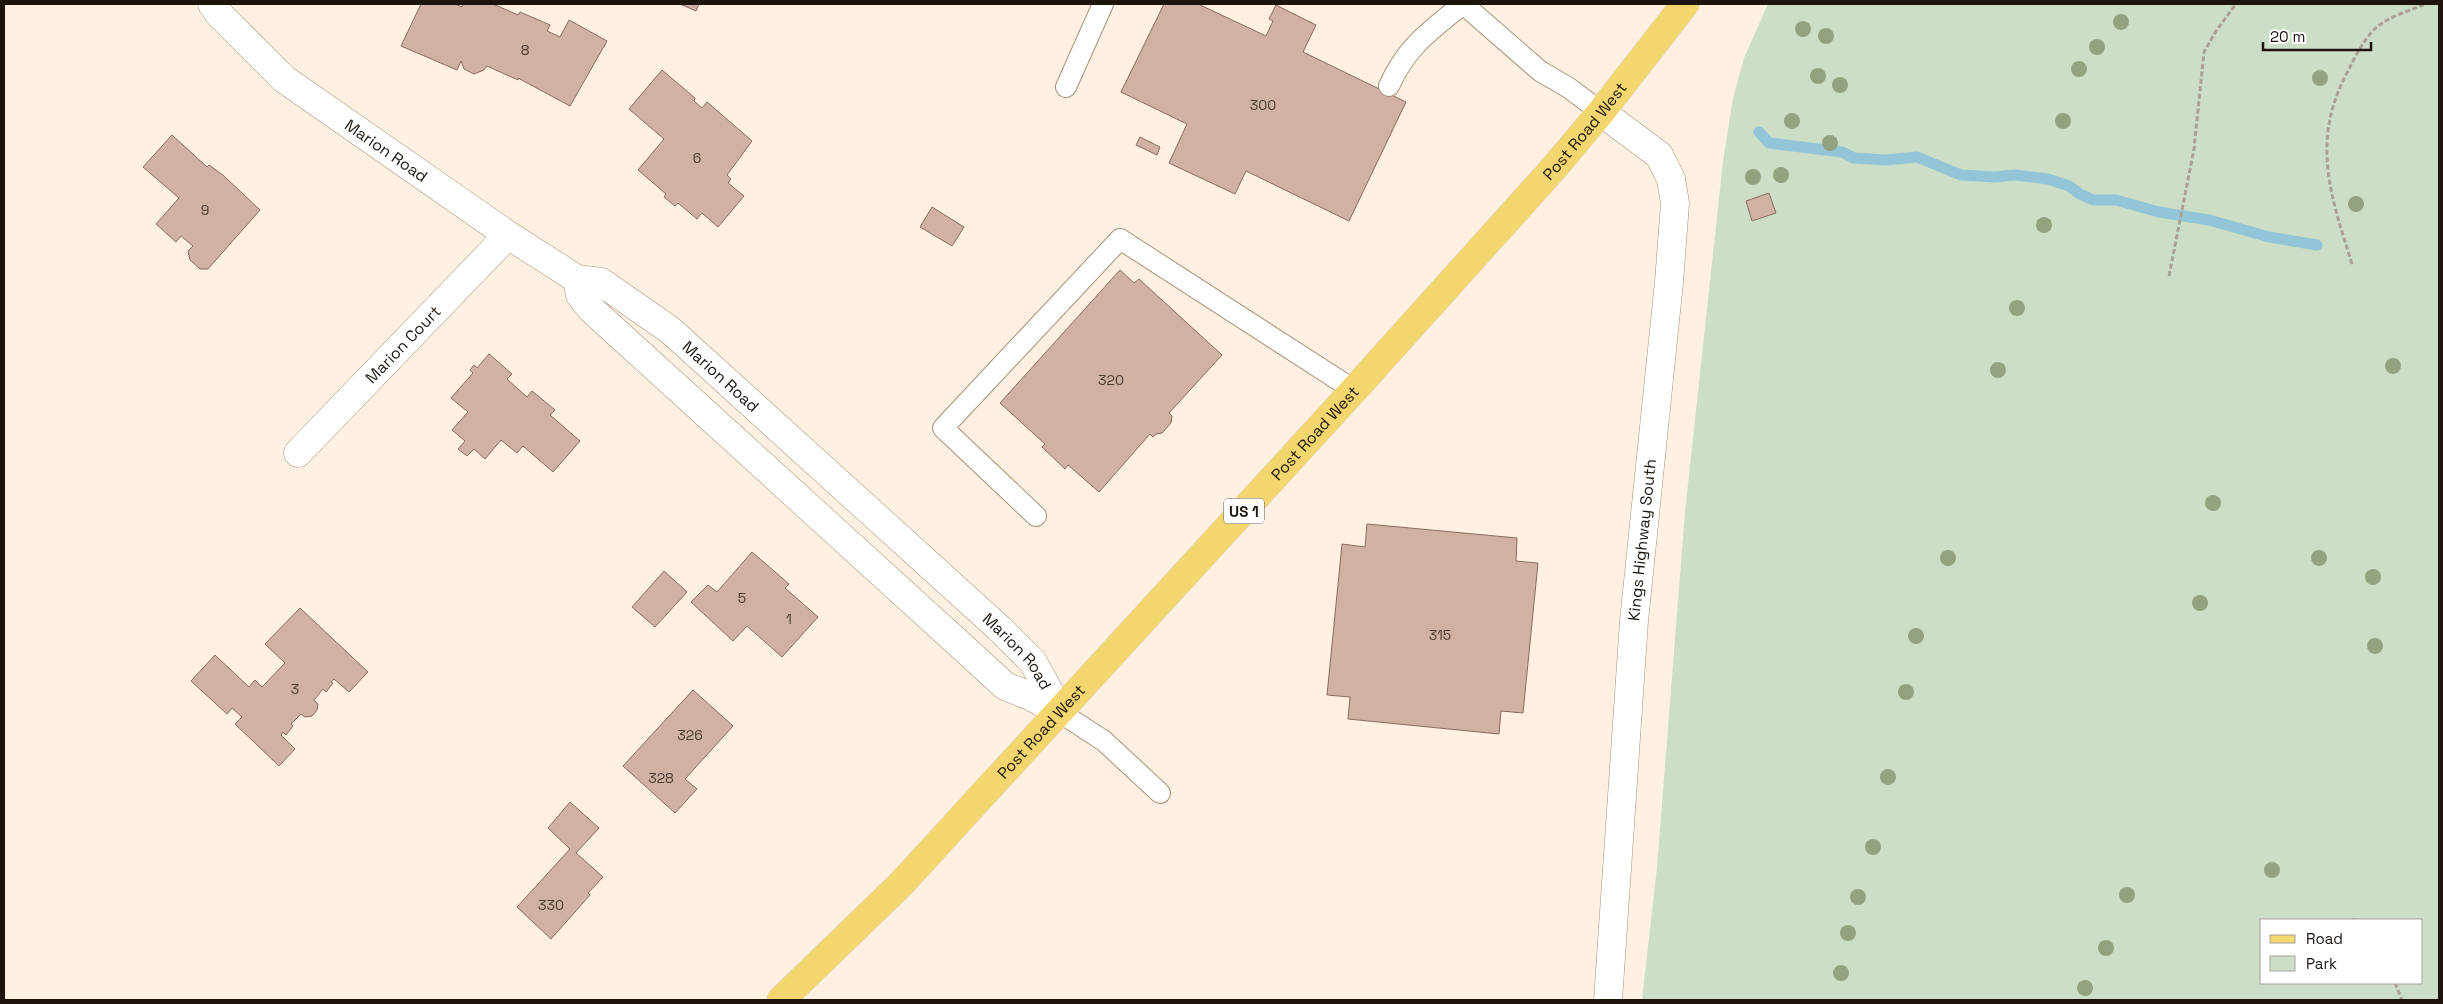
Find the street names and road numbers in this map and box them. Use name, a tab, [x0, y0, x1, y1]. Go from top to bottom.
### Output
street label: Post Road West	[1538, 78, 1631, 184]
street label: Marion Road	[341, 114, 432, 186]
street label: Marion Court	[360, 301, 445, 388]
street label: Marion Road	[678, 336, 764, 416]
street label: Post Road West	[1266, 381, 1363, 485]
street label: Kings Highway South	[1623, 458, 1661, 622]
road number: US 1	[1224, 498, 1264, 524]
street label: Marion Road	[978, 608, 1057, 693]
street label: Post Road West	[992, 680, 1090, 783]

